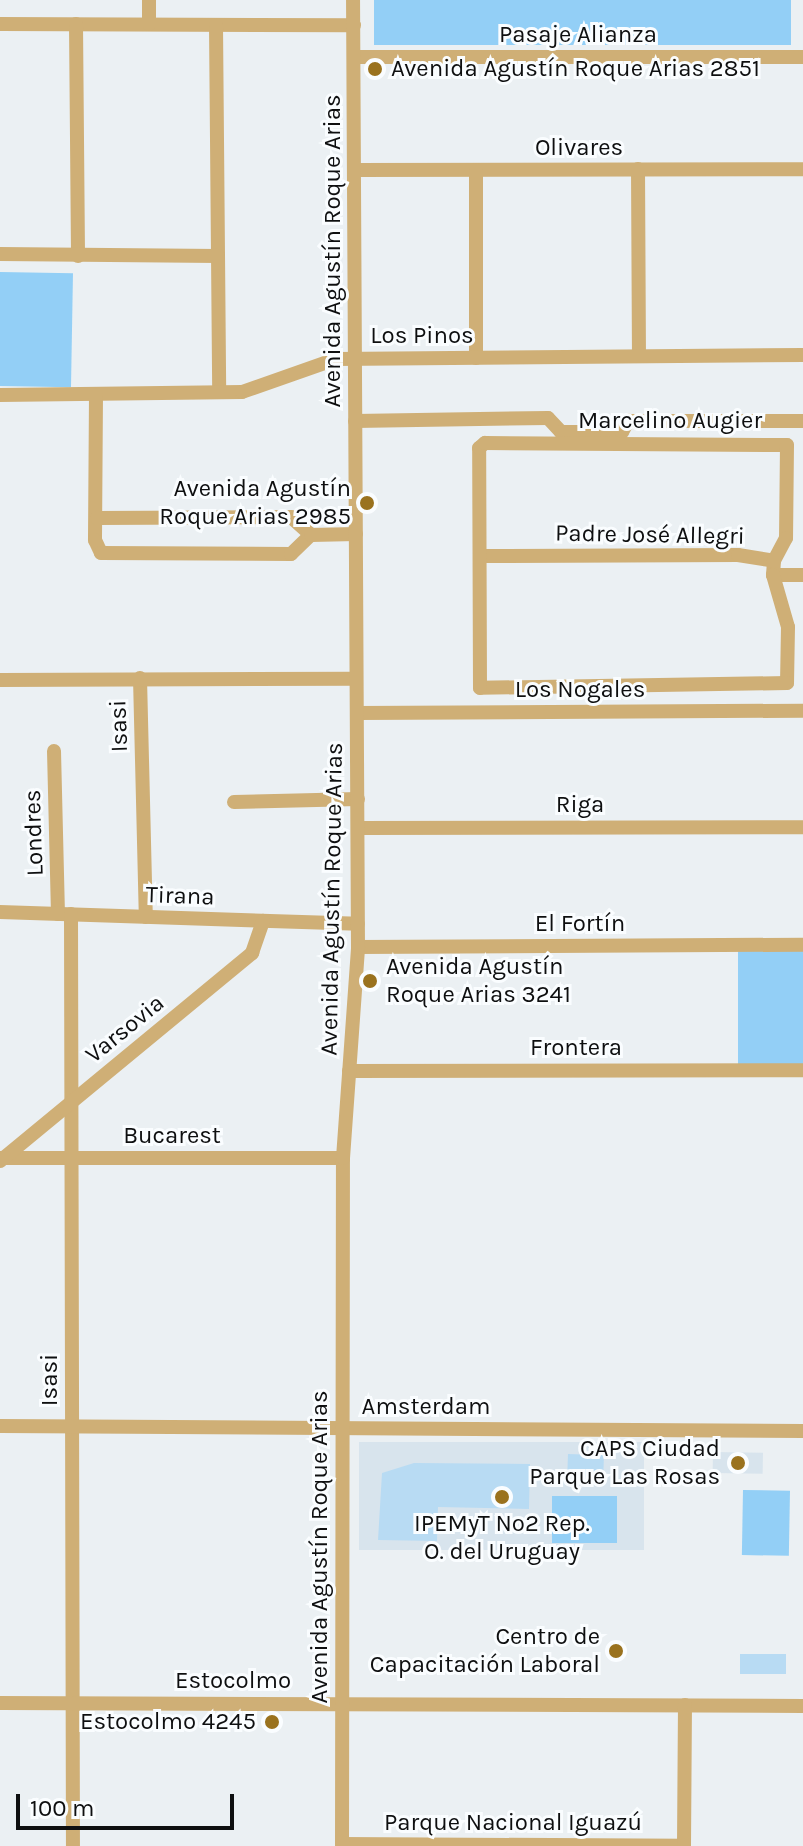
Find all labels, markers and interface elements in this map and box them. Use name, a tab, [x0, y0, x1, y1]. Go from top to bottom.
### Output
street label: Pasaje Alianza	[499, 21, 657, 49]
place label: Avenida Agustín Roque Arias 2851	[391, 55, 760, 83]
marker: Avenida Agustín Roque Arias 2851	[366, 60, 384, 78]
street label: Avenida Agustín Roque Arias	[319, 94, 347, 408]
street label: Olivares	[535, 134, 623, 162]
street label: Los Pinos	[370, 322, 474, 350]
street label: Marcelino Augier	[578, 407, 762, 435]
place label: Avenida Agustín Roque Arias 2985	[159, 475, 351, 531]
marker: Avenida Agustín Roque Arias 2985	[358, 494, 376, 512]
street label: Padre José Allegri	[555, 519, 745, 551]
street label: Los Nogales	[515, 676, 645, 704]
street label: Isasi	[104, 699, 134, 753]
street label: Avenida Agustín Roque Arias	[315, 742, 349, 1056]
street label: Londres	[18, 789, 50, 877]
street label: Riga	[556, 791, 604, 819]
street label: Tirana	[145, 880, 215, 912]
street label: El Fortín	[535, 910, 625, 938]
place label: Avenida Agustín Roque Arias 3241	[386, 953, 571, 1009]
marker: Avenida Agustín Roque Arias 3241	[361, 972, 379, 990]
street label: Varsovia	[80, 989, 170, 1069]
street label: Frontera	[530, 1034, 622, 1062]
street label: Bucarest	[123, 1122, 221, 1150]
street label: Isasi	[36, 1354, 64, 1406]
street label: Avenida Agustín Roque Arias	[306, 1390, 334, 1704]
street label: Amsterdam	[362, 1393, 490, 1421]
place label: CAPS Ciudad Parque Las Rosas	[529, 1435, 720, 1491]
marker: CAPS Ciudad Parque Las Rosas	[727, 1452, 749, 1474]
marker: IPEMyT Nº2 Rep. O. del Uruguay	[493, 1488, 511, 1506]
place label: IPEMyT Nº2 Rep. O. del Uruguay	[414, 1510, 590, 1566]
place label: Centro de Capacitación Laboral	[370, 1623, 600, 1679]
marker: Centro de Capacitación Laboral	[607, 1642, 625, 1660]
street label: Estocolmo	[175, 1667, 291, 1695]
place label: Estocolmo 4245	[80, 1708, 256, 1736]
marker: Estocolmo 4245	[263, 1713, 281, 1731]
scale bar	[20, 1778, 238, 1828]
text: 100 m	[30, 1794, 95, 1822]
street label: Parque Nacional Iguazú	[384, 1809, 642, 1837]

